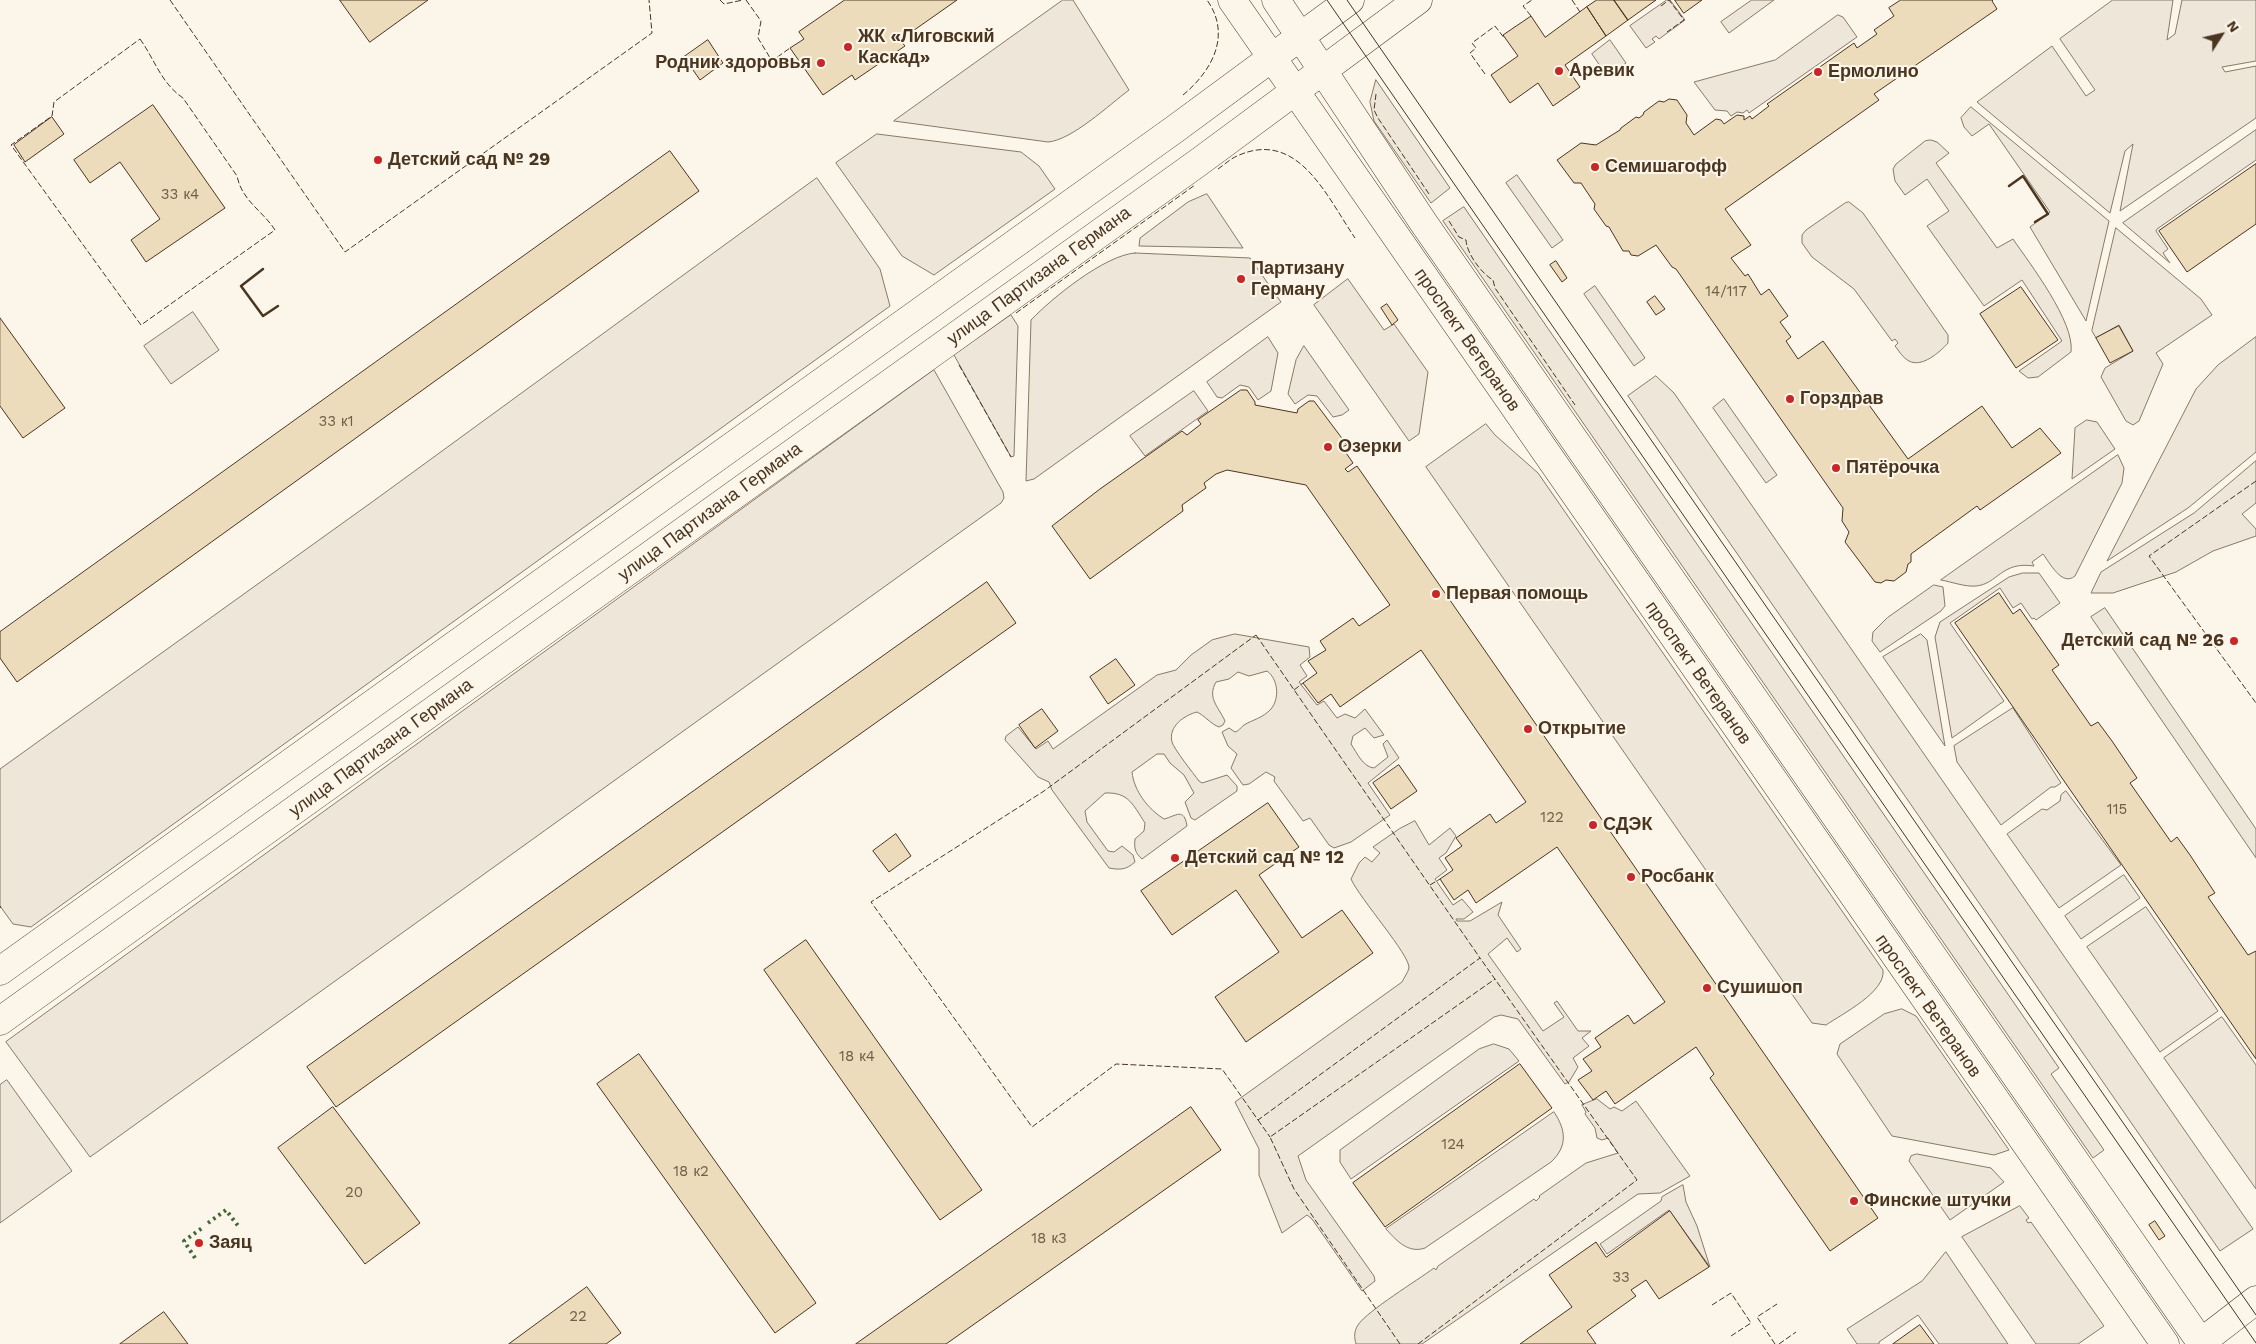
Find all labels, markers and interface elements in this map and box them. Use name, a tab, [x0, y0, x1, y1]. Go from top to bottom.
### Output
north arrow	[2196, 10, 2246, 60]
text: N	[2224, 18, 2243, 35]
place label: ЖК «Лиговский Каскад»	[858, 26, 995, 68]
marker: ЖК «Лиговский Каскад»	[842, 41, 854, 53]
place label: Родник здоровья	[655, 52, 811, 74]
marker: Родник здоровья	[815, 57, 827, 69]
place label: Аревик	[1569, 60, 1634, 82]
place label: Ермолино	[1828, 61, 1919, 83]
marker: Аревик	[1553, 65, 1565, 77]
marker: Ермолино	[1812, 66, 1824, 78]
place label: Детский сад № 29	[388, 149, 550, 171]
marker: Детский сад № 29	[372, 154, 384, 166]
place label: Семишагофф	[1605, 156, 1727, 178]
marker: Семишагофф	[1589, 161, 1601, 173]
house number: 33 к4	[161, 186, 199, 204]
street label: улица Партизана Германа	[943, 202, 1135, 350]
place label: Партизану Герману	[1251, 258, 1344, 300]
street label: проспект Ветеранов	[1409, 264, 1525, 416]
marker: Партизану Герману	[1235, 273, 1247, 285]
house number: 14/117	[1705, 283, 1747, 301]
place label: Горздрав	[1800, 388, 1884, 410]
marker: Горздрав	[1784, 393, 1796, 405]
house number: 33 к1	[318, 413, 354, 431]
place label: Озерки	[1338, 436, 1402, 458]
street label: улица Партизана Германа	[614, 438, 806, 586]
marker: Озерки	[1322, 441, 1334, 453]
place label: Пятёрочка	[1846, 457, 1939, 479]
marker: Пятёрочка	[1830, 462, 1842, 474]
place label: Первая помощь	[1446, 583, 1588, 605]
marker: Первая помощь	[1430, 588, 1442, 600]
street label: проспект Ветеранов	[1640, 597, 1756, 749]
place label: Детский сад № 26	[2062, 630, 2224, 652]
marker: Детский сад № 26	[2228, 635, 2240, 647]
street label: улица Партизана Германа	[285, 674, 477, 822]
place label: Открытие	[1538, 718, 1626, 740]
marker: Открытие	[1522, 723, 1534, 735]
house number: 115	[2107, 801, 2127, 819]
house number: 122	[1540, 809, 1564, 827]
place label: СДЭК	[1603, 814, 1652, 836]
marker: СДЭК	[1587, 819, 1599, 831]
place label: Детский сад № 12	[1185, 847, 1344, 869]
marker: Детский сад № 12	[1169, 852, 1181, 864]
place label: Росбанк	[1641, 866, 1714, 888]
marker: Росбанк	[1625, 871, 1637, 883]
street label: проспект Ветеранов	[1870, 930, 1986, 1082]
place label: Сушишоп	[1717, 977, 1803, 999]
marker: Сушишоп	[1701, 982, 1713, 994]
house number: 18 к4	[839, 1048, 875, 1066]
house number: 124	[1441, 1136, 1465, 1154]
house number: 18 к2	[673, 1163, 709, 1181]
house number: 20	[345, 1184, 363, 1202]
place label: Финские штучки	[1864, 1190, 2011, 1212]
marker: Финские штучки	[1848, 1195, 1860, 1207]
house number: 18 к3	[1031, 1230, 1067, 1248]
place label: Заяц	[209, 1232, 252, 1254]
marker: Заяц	[193, 1237, 205, 1249]
house number: 33	[1612, 1269, 1630, 1287]
house number: 22	[569, 1308, 587, 1326]

